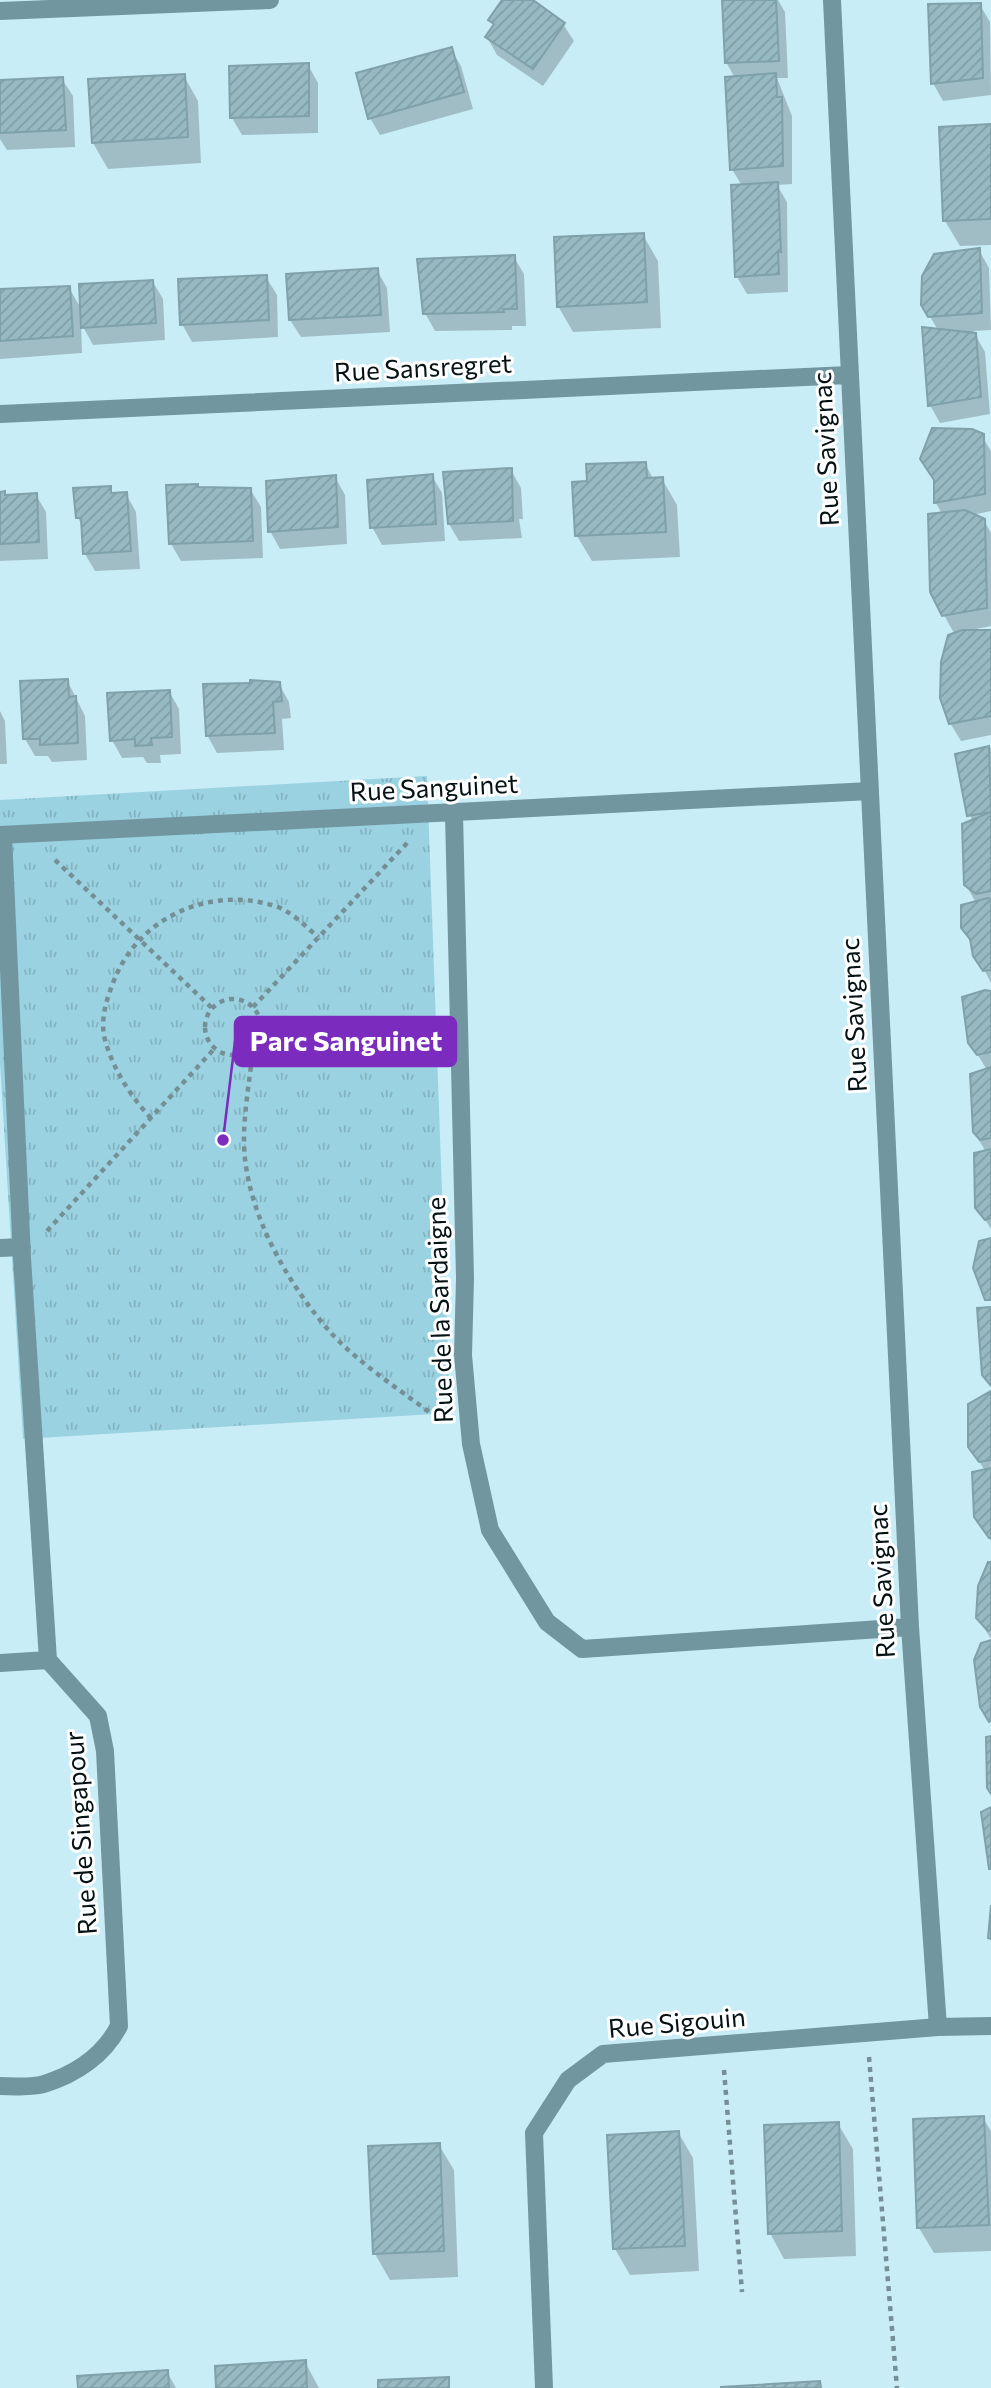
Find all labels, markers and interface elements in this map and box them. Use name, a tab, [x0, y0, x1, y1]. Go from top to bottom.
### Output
street label: Rue Sansregret	[333, 346, 513, 387]
street label: Rue Savignac	[805, 371, 844, 527]
street label: Rue Sanguinet	[349, 767, 519, 806]
street label: Rue Savignac	[833, 937, 872, 1093]
callout: Parc Sanguinet	[235, 1017, 456, 1066]
text: Parc Sanguinet	[250, 1023, 442, 1057]
street label: Rue de la Sardaigne	[419, 1196, 458, 1424]
street label: Rue Savignac	[861, 1503, 900, 1659]
street label: Rue de Singapour	[57, 1730, 102, 1936]
street label: Rue Sigouin	[607, 2000, 747, 2043]

